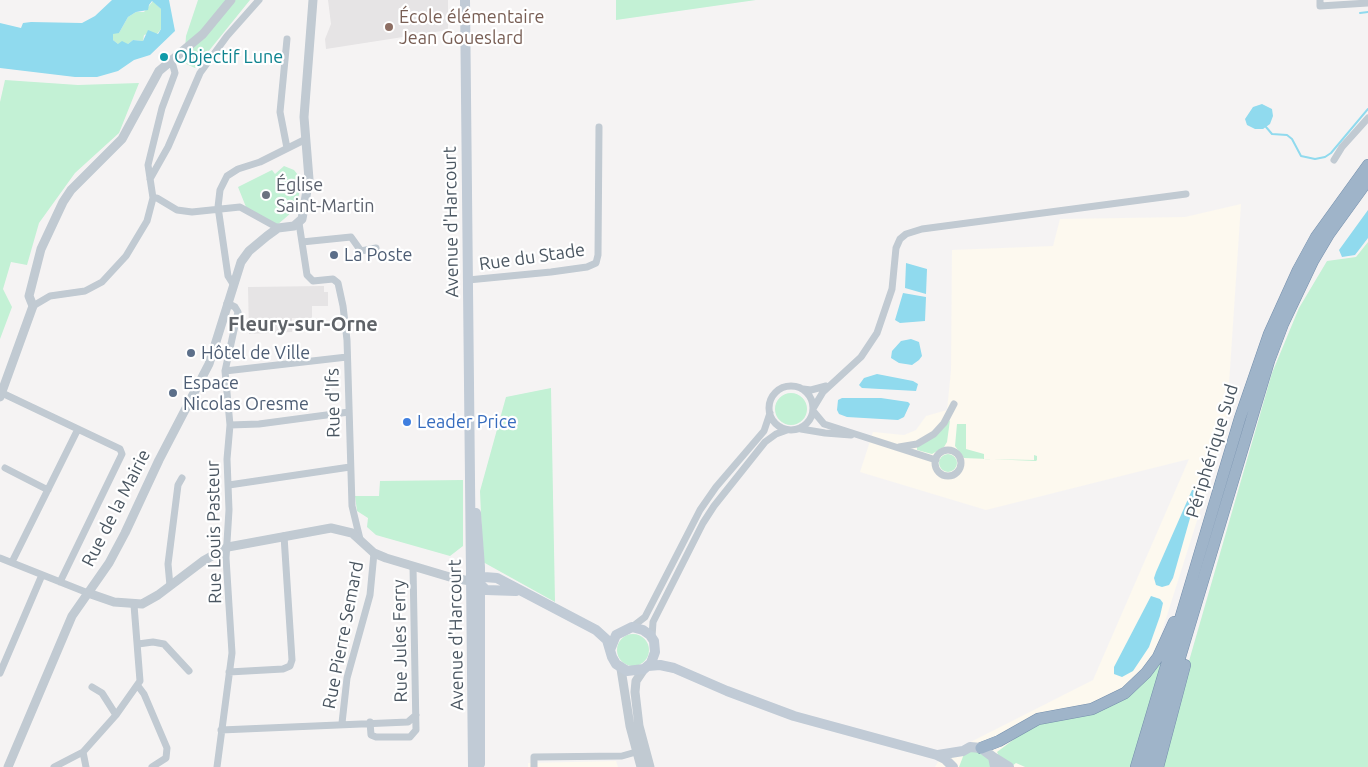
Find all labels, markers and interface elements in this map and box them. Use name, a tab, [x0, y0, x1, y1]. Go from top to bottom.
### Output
place label: École élémentaire Jean Goueslard	[399, 6, 544, 48]
marker: École élémentaire Jean Goueslard	[383, 21, 395, 33]
place label: Objectif Lune	[174, 46, 283, 68]
marker: Objectif Lune	[158, 51, 170, 63]
street label: Avenue d'Harcourt	[439, 146, 463, 298]
place label: Église Saint-Martin	[276, 174, 375, 216]
marker: Église Saint-Martin	[260, 189, 272, 201]
street label: Rue du Stade	[478, 239, 586, 275]
place label: La Poste	[344, 244, 412, 266]
marker: La Poste	[328, 249, 340, 261]
district label: Fleury-sur-Orne	[228, 312, 378, 336]
place label: Hôtel de Ville	[201, 342, 310, 364]
marker: Hôtel de Ville	[185, 347, 197, 359]
street label: Rue d'Ifs	[322, 368, 344, 438]
place label: Espace Nicolas Oresme	[183, 372, 309, 414]
street label: Périphérique Sud	[1181, 382, 1243, 520]
marker: Espace Nicolas Oresme	[167, 387, 179, 399]
place label: Leader Price	[417, 411, 517, 433]
marker: Leader Price	[401, 416, 413, 428]
street label: Rue de la Mairie	[77, 446, 155, 570]
street label: Rue Louis Pasteur	[202, 460, 226, 604]
street label: Rue Pierre Semard	[318, 559, 368, 711]
street label: Avenue d'Harcourt	[444, 559, 468, 711]
street label: Rue Jules Ferry	[388, 579, 412, 703]

